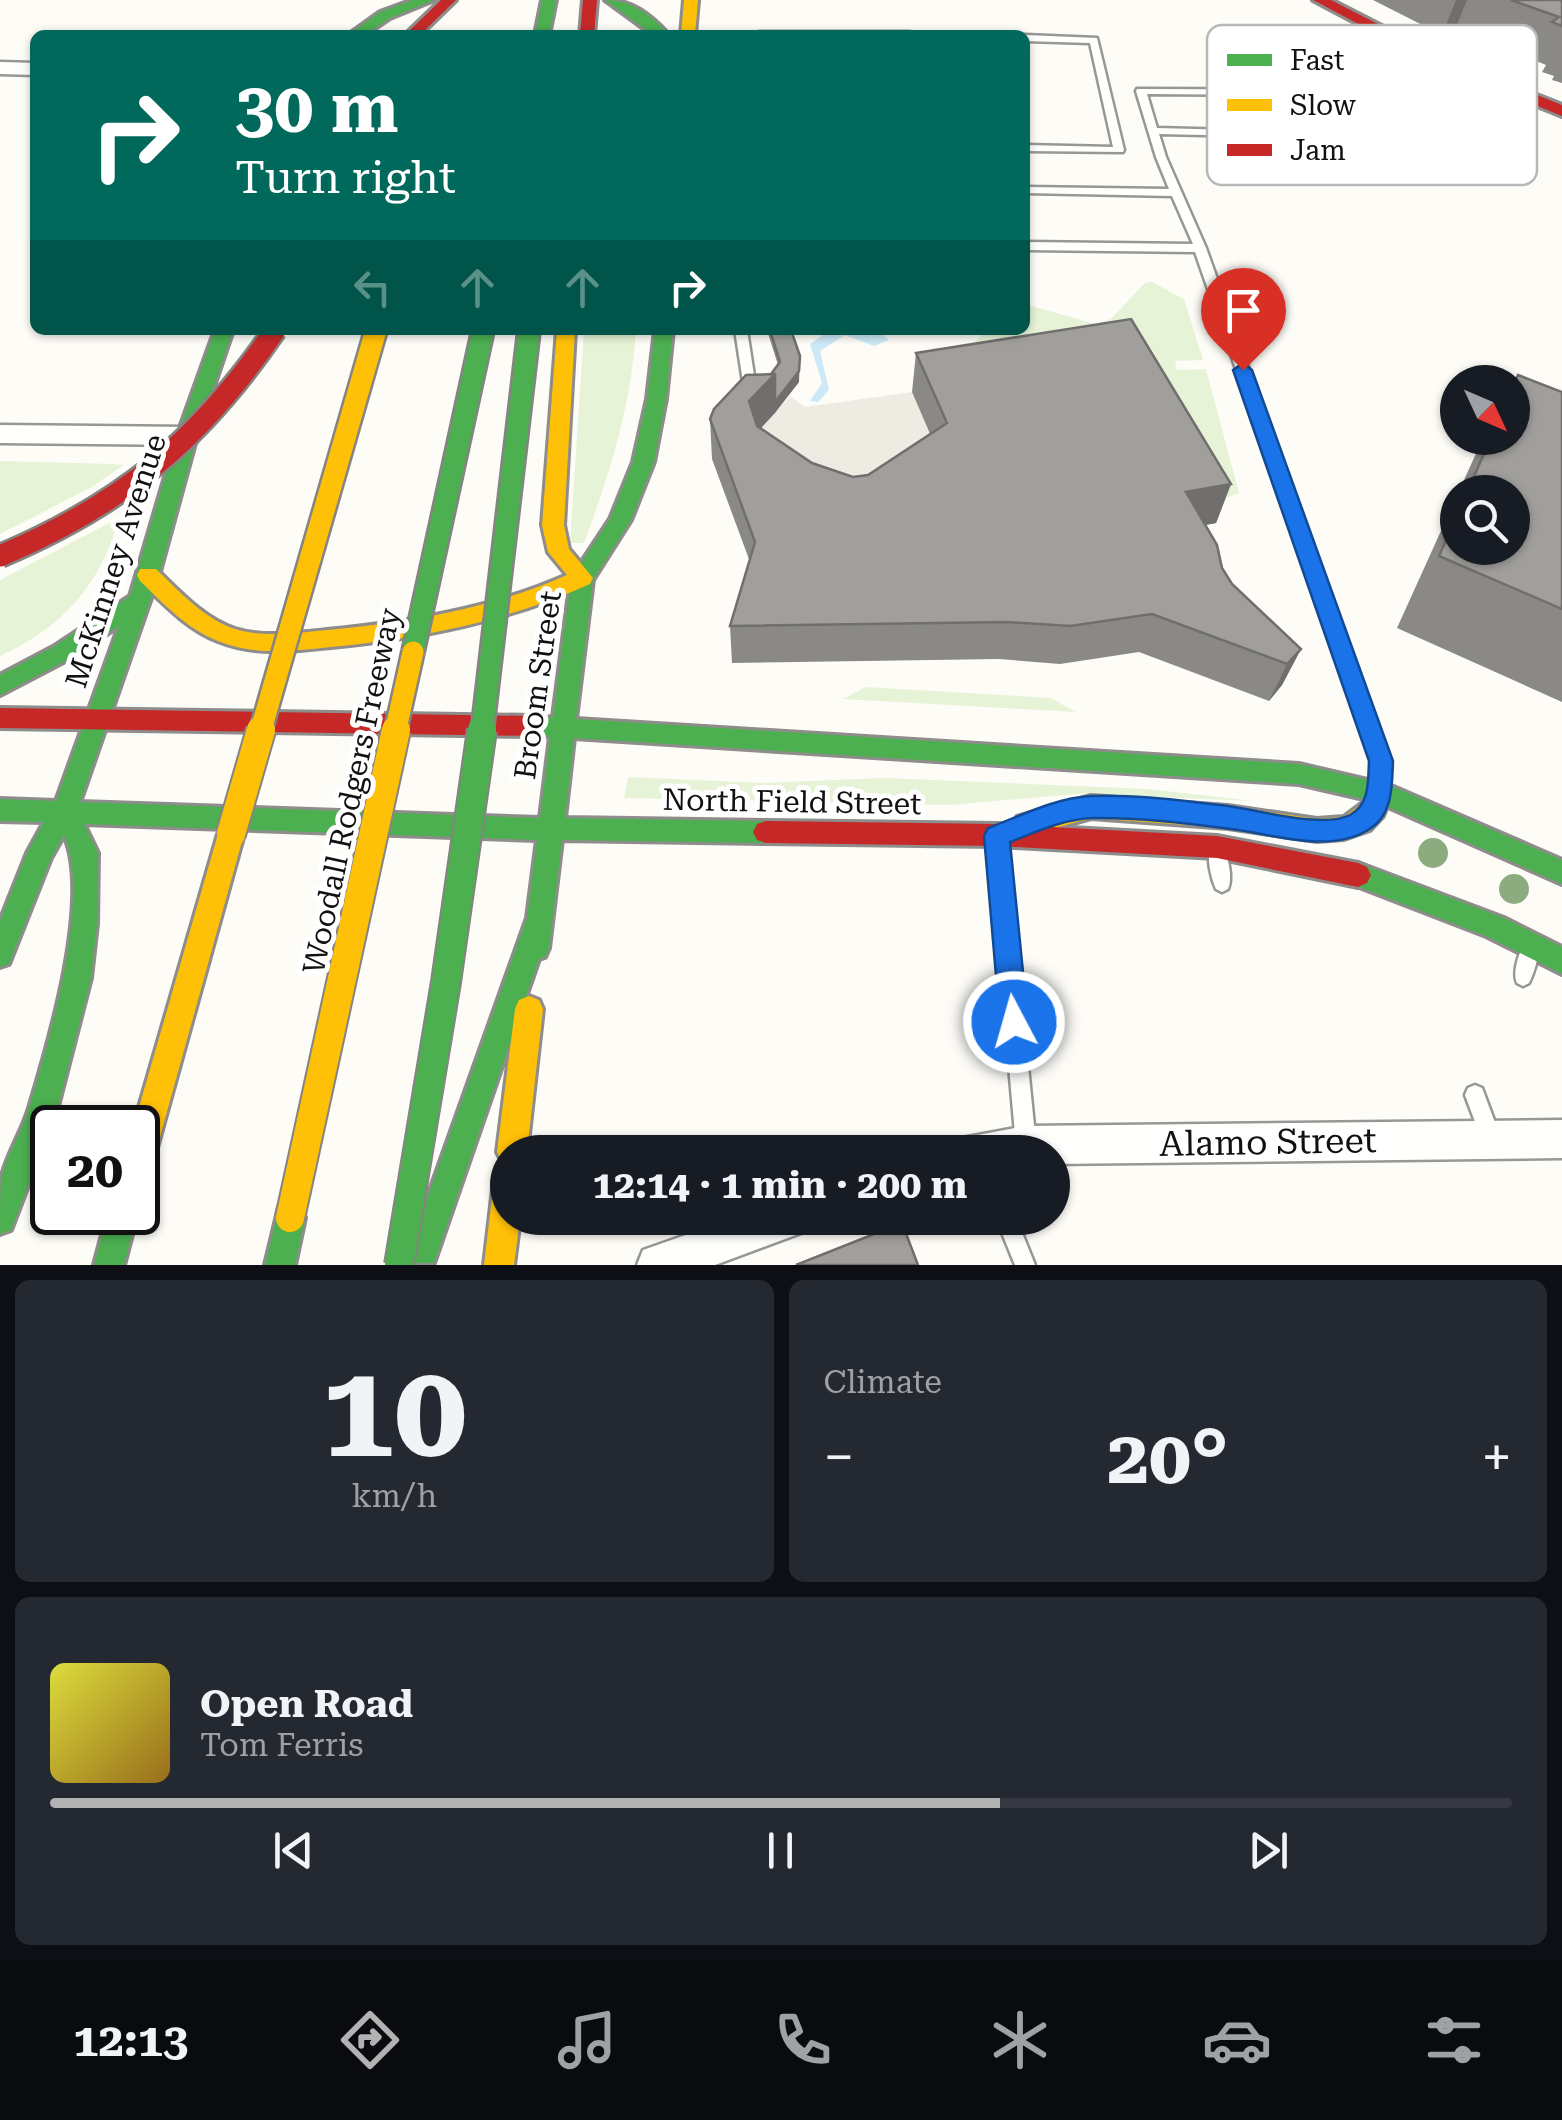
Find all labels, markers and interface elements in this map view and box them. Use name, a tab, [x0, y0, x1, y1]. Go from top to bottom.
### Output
legend	[1207, 25, 1537, 185]
text: Fast	[1290, 44, 1344, 77]
text: 30 m	[235, 67, 399, 149]
icon: right	[70, 70, 200, 200]
text: Slow	[1290, 89, 1357, 122]
text: Jam	[1290, 134, 1346, 167]
text: Turn right	[235, 151, 456, 204]
icon: left	[345, 260, 400, 315]
icon: ahead	[450, 260, 505, 315]
icon: ahead	[555, 260, 610, 315]
icon: right	[660, 260, 715, 315]
pin	[1201, 268, 1286, 371]
icon: arrive	[1216, 283, 1271, 338]
north arrow	[1440, 365, 1530, 455]
map controls	[1440, 365, 1530, 565]
street label: McKinney Avenue	[58, 430, 173, 692]
button: search	[1440, 475, 1530, 565]
street label: Broom Street	[507, 588, 568, 781]
street label: Woodall Rodgers Freeway	[296, 605, 407, 977]
street label: North Field Street	[662, 782, 922, 821]
position arrow	[962, 970, 1066, 1074]
speed limit sign: 20	[30, 1105, 160, 1235]
street label: Alamo Street	[1159, 1120, 1377, 1165]
text: 12:14 · 1 min · 200 m	[593, 1163, 967, 1207]
text: 10	[321, 1335, 467, 1488]
text: Climate	[824, 1363, 942, 1401]
text: 20°	[1107, 1413, 1228, 1501]
text: −	[824, 1425, 854, 1489]
text: +	[1481, 1425, 1512, 1489]
text: km/h	[351, 1477, 437, 1515]
text: Open Road	[200, 1682, 413, 1726]
text: Tom Ferris	[200, 1726, 363, 1764]
icon: previous	[266, 1823, 321, 1878]
icon: pause	[753, 1823, 808, 1878]
icon: next	[1241, 1823, 1296, 1878]
icon: directions	[335, 2005, 405, 2075]
icon: music	[552, 2005, 622, 2075]
icon: phone	[768, 2005, 838, 2075]
icon: climate	[985, 2005, 1055, 2075]
icon: car	[1202, 2005, 1272, 2075]
icon: filters	[1419, 2005, 1489, 2075]
text: 12:13	[73, 2014, 188, 2067]

